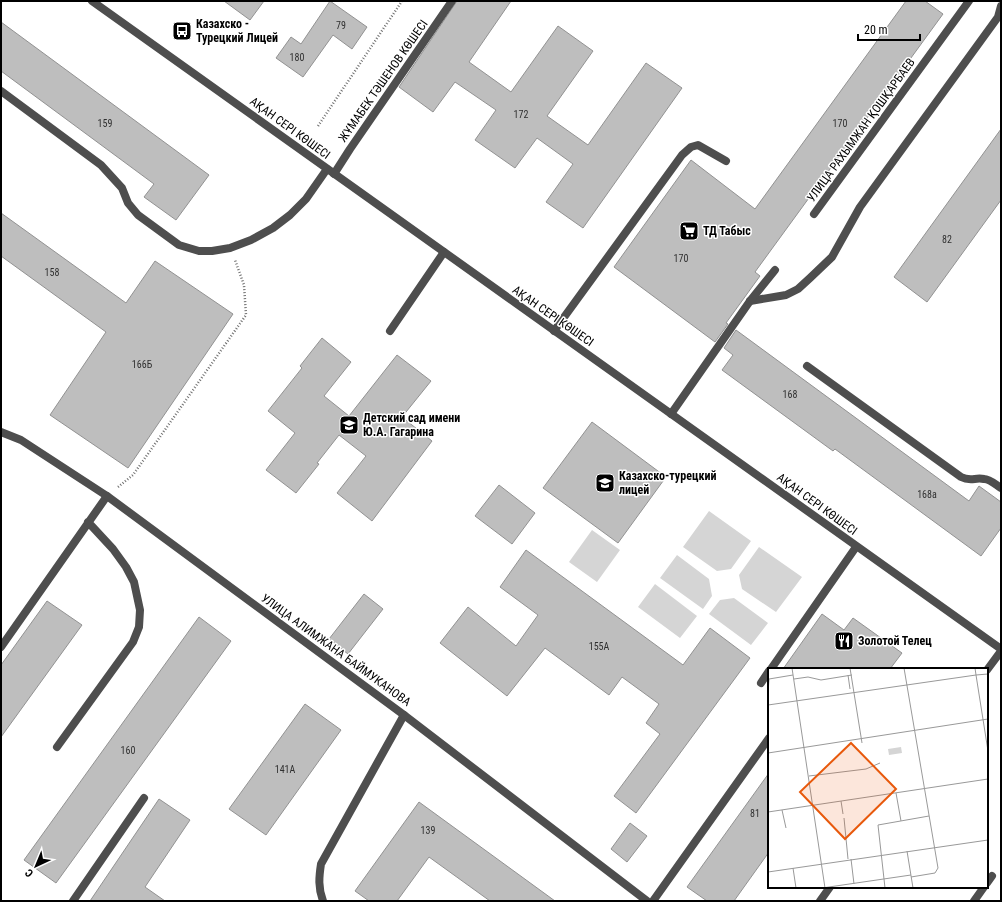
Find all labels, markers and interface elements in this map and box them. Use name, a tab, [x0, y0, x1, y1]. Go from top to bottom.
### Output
scale bar	[858, 16, 920, 42]
place label: Казахско - Турецкий Лицей	[196, 17, 278, 45]
street label: ЖҰМАБЕК ТӘШЕНОВ КӨШЕСІ	[335, 17, 431, 145]
bus stop icon: Казахско - Турецкий Лицей	[171, 20, 193, 42]
house number: 79	[336, 20, 346, 31]
text: 20 m	[864, 23, 888, 37]
house number: 180	[290, 52, 304, 63]
street label: УЛИЦА РАХЫМЖАН ҚОШҚАРБАЕВ	[804, 56, 918, 204]
street label: АҚАН СЕРІ КӨШЕСІ	[247, 94, 333, 162]
house number: 172	[514, 109, 528, 120]
house number: 159	[98, 118, 112, 129]
house number: 170	[833, 118, 847, 129]
supermarket icon: ТД Табыс	[678, 220, 700, 242]
place label: ТД Табыс	[703, 224, 751, 238]
house number: 82	[942, 234, 952, 245]
house number: 170	[674, 253, 688, 264]
house number: 158	[45, 267, 59, 278]
street label: АҚАН СЕРІ КӨШЕСІ	[510, 283, 596, 349]
house number: 166Б	[132, 359, 153, 370]
house number: 168	[783, 389, 797, 400]
place label: Детский сад имени Ю.А. Гагарина	[363, 411, 460, 439]
school or university icon: Детский сад имени Ю.А. Гагарина	[338, 414, 360, 436]
place label: Казахско-турецкий лицей	[619, 469, 716, 497]
street label: АҚАН СЕРІ КӨШЕСІ	[774, 470, 860, 538]
school or university icon: Казахско-турецкий лицей	[594, 472, 616, 494]
house number: 168а	[917, 489, 937, 500]
street label: УЛИЦА АЛИМЖАНА БАЙМУКАНОВА	[258, 590, 414, 709]
restaurant icon: Золотой Телец	[833, 630, 855, 652]
place label: Золотой Телец	[858, 634, 932, 648]
house number: 155А	[589, 641, 610, 652]
inset map	[768, 668, 988, 888]
house number: 160	[121, 745, 135, 756]
house number: 141А	[275, 764, 296, 775]
house number: 81	[750, 808, 760, 819]
house number: 139	[421, 825, 435, 836]
north arrow	[16, 846, 56, 886]
text: С	[23, 866, 36, 880]

